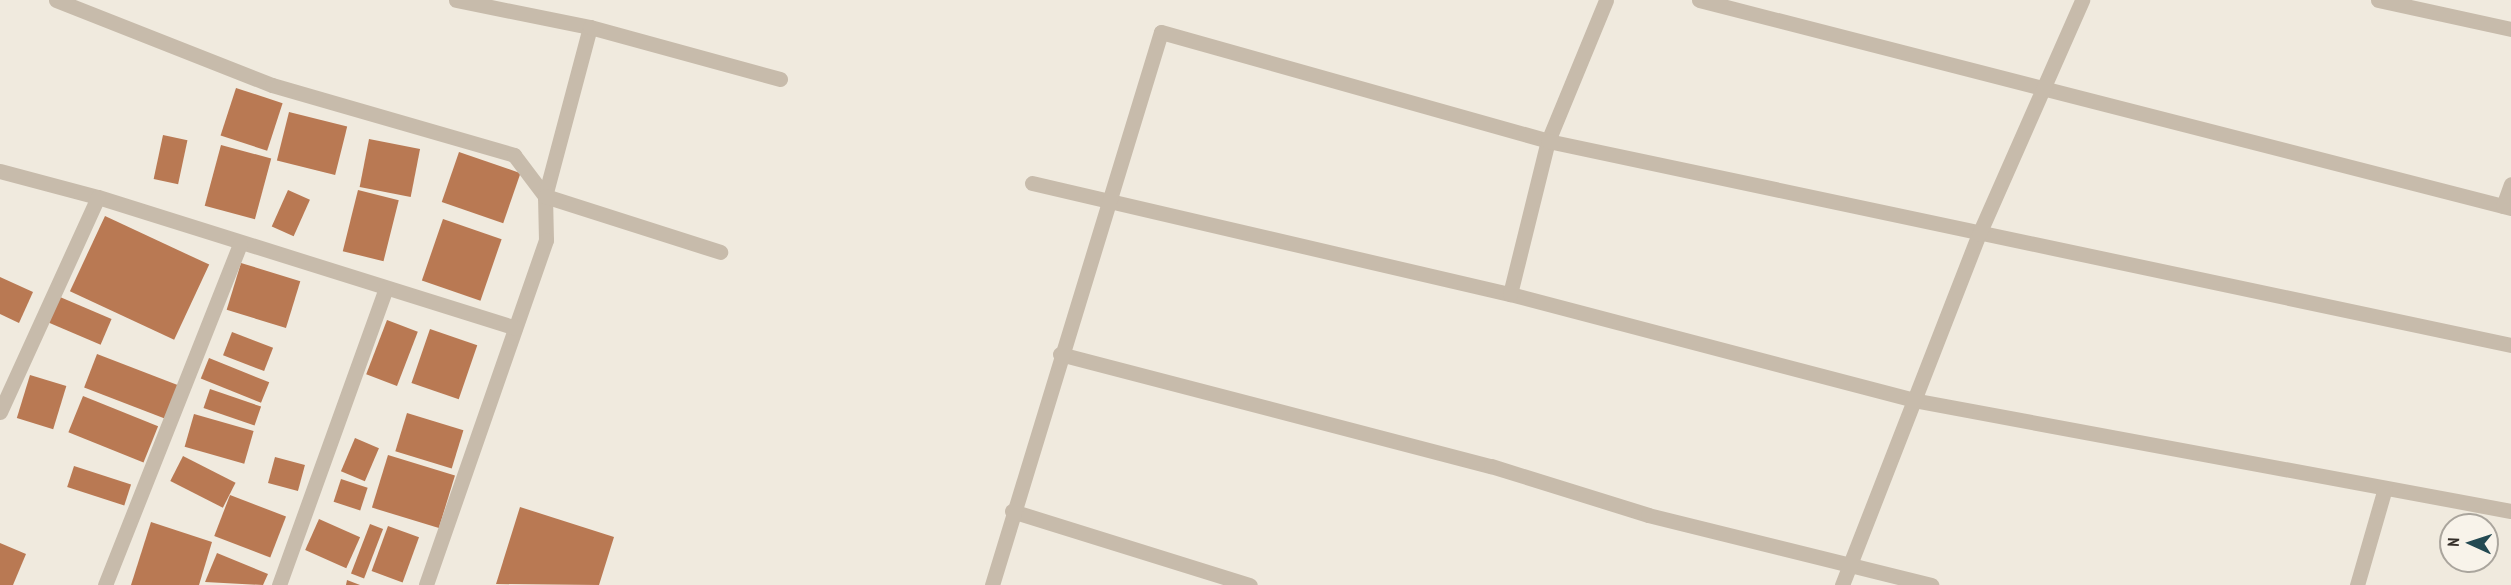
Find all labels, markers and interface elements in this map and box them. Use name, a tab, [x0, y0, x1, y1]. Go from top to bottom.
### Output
north arrow	[2439, 513, 2499, 573]
text: N	[2443, 537, 2463, 547]

